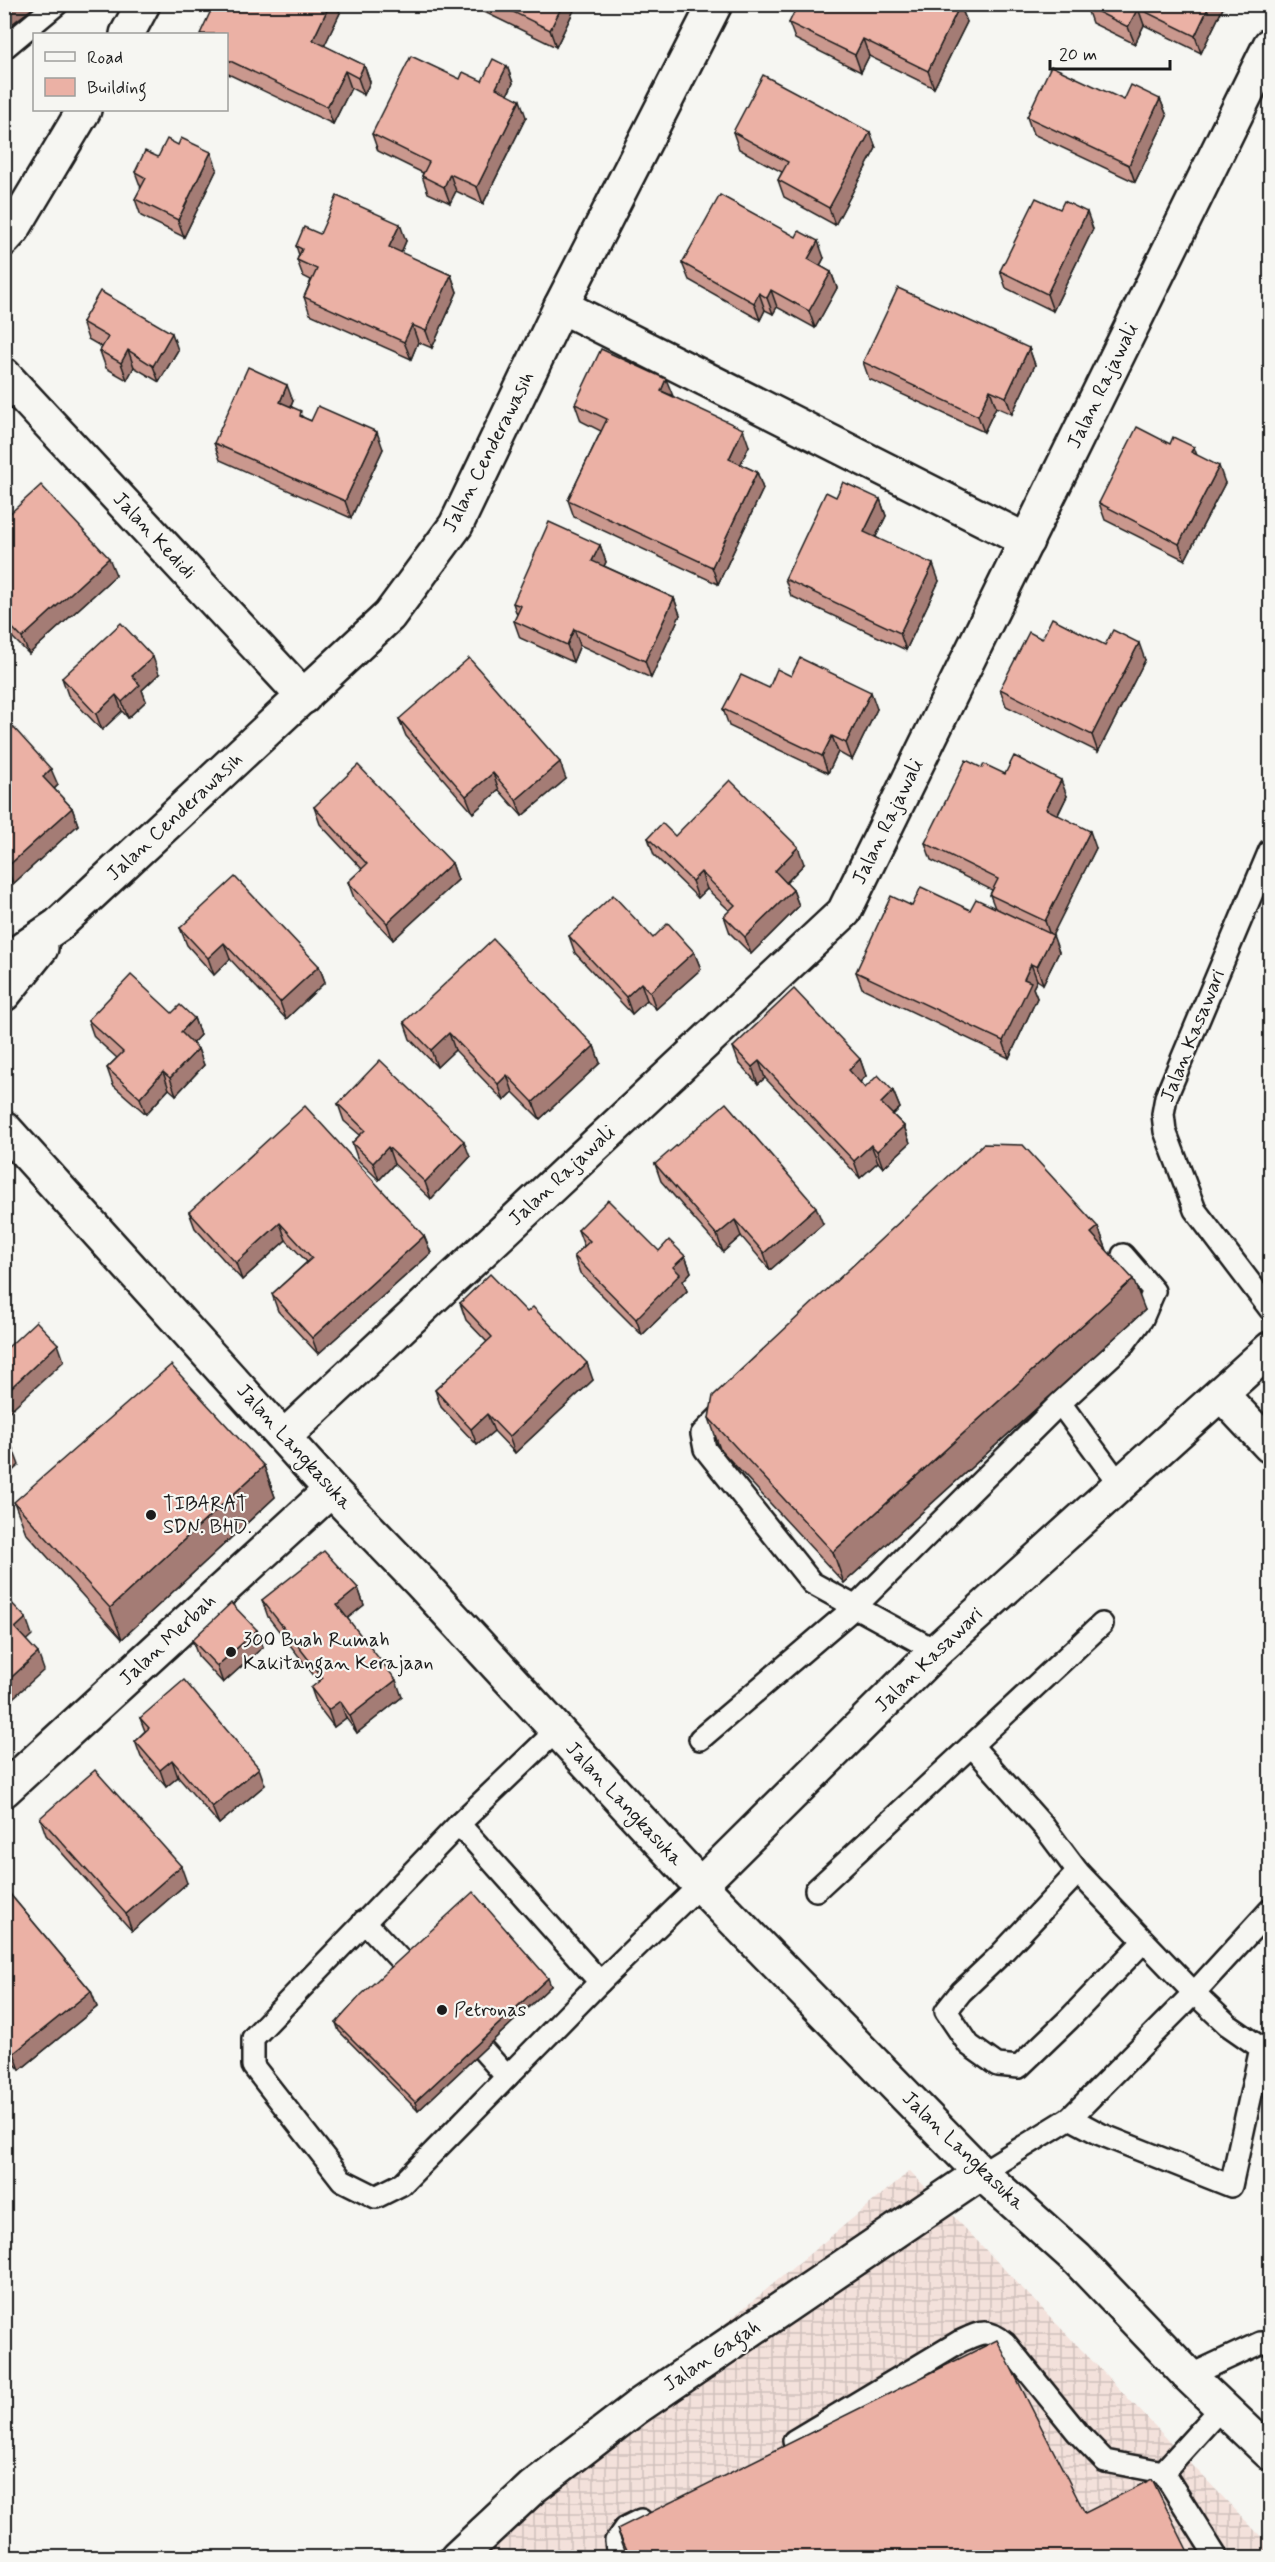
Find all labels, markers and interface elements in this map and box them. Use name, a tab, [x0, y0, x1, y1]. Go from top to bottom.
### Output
legend	[33, 33, 228, 111]
scale bar	[1050, 33, 1170, 71]
text: 20 m	[1059, 43, 1097, 67]
text: Road	[87, 46, 123, 70]
text: Building	[87, 76, 147, 102]
street label: Jalan Rajawali	[1061, 319, 1145, 453]
street label: Jalan Cenderawasih	[437, 367, 541, 537]
street label: Jalan Kedidi	[106, 486, 202, 586]
street label: Jalan Cenderawasih	[101, 747, 249, 887]
street label: Jalan Rajawali	[846, 755, 930, 889]
street label: Jalan Kasawari	[1154, 966, 1232, 1106]
street label: Jalan Rajawali	[503, 1120, 621, 1232]
street label: Jalan Langkasuka	[229, 1378, 359, 1517]
place label: TIBARAT SDN. BHD.	[163, 1491, 252, 1541]
marker: TIBARAT SDN. BHD.	[144, 1508, 158, 1522]
street label: Jalan Merbah	[114, 1588, 222, 1692]
street label: Jalan Kasawari	[869, 1601, 989, 1719]
place label: 300 Buah Rumah Kakitangan Kerajaan	[243, 1627, 433, 1679]
marker: 300 Buah Rumah Kakitangan Kerajaan	[224, 1645, 238, 1659]
street label: Jalan Langkasuka	[558, 1736, 689, 1874]
place label: Petronas	[454, 1997, 526, 2024]
marker: Petronas	[435, 2003, 449, 2017]
street label: Jalan Langkasuka	[895, 2085, 1031, 2218]
street label: Jalan Gagah	[658, 2314, 767, 2400]

